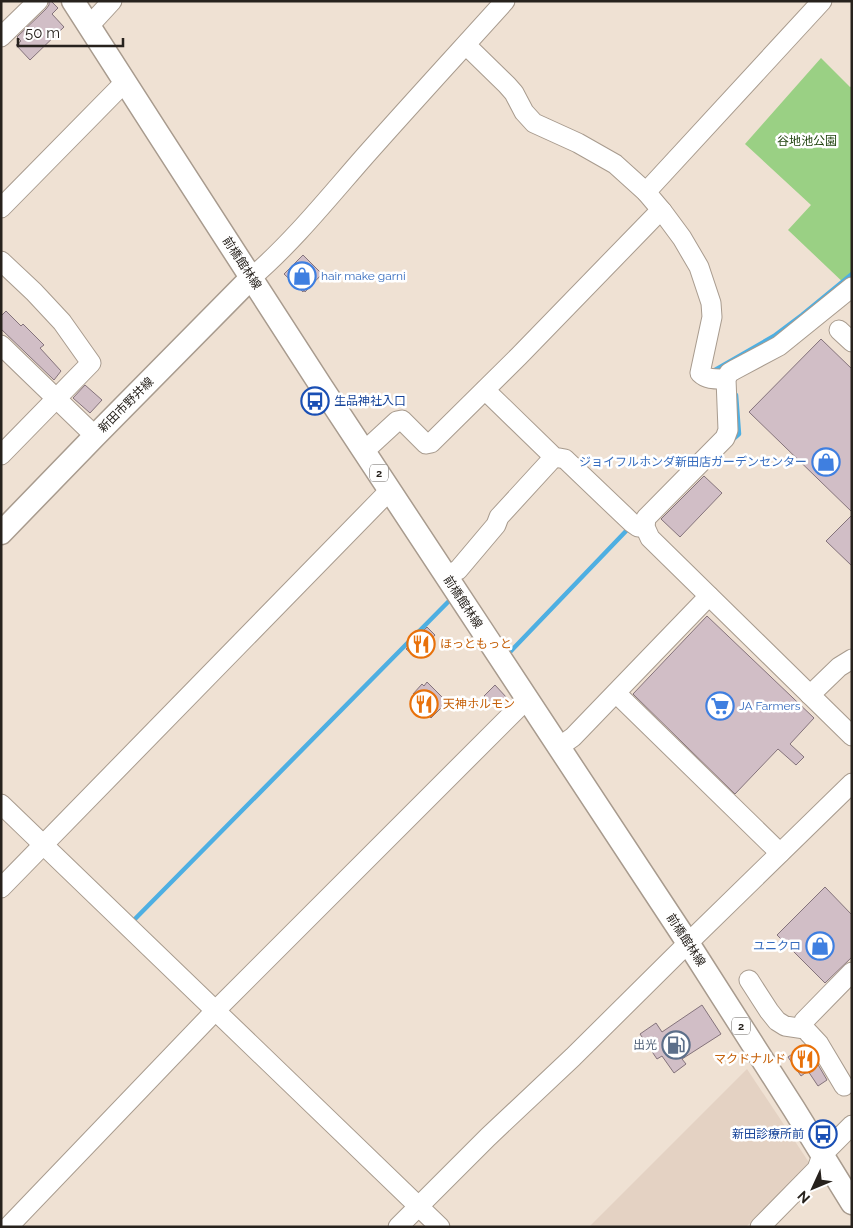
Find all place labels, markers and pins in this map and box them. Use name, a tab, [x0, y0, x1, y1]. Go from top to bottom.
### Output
shop icon: hair make garni	[287, 261, 317, 291]
place label: hair make garni	[321, 269, 406, 283]
bus stop icon: 生品神社入口	[300, 386, 330, 416]
place label: 生品神社入口	[334, 394, 406, 408]
shop icon: ジョイフルホンダ新田店ガーデンセンター	[811, 447, 841, 477]
place label: ジョイフルホンダ新田店ガーデンセンター	[579, 455, 807, 469]
restaurant icon: ほっともっと	[406, 629, 436, 659]
place label: ほっともっと	[440, 637, 512, 651]
restaurant icon: 天神ホルモン	[409, 689, 439, 719]
supermarket icon: JA Farmers	[705, 691, 735, 721]
place label: 天神ホルモン	[443, 697, 515, 711]
place label: JA Farmers	[739, 699, 801, 713]
shop icon: ユニクロ	[805, 931, 835, 961]
place label: ユニクロ	[753, 939, 801, 953]
fuel station icon: 出光	[661, 1030, 691, 1060]
place label: 出光	[633, 1038, 657, 1052]
restaurant icon: マクドナルド	[790, 1044, 820, 1074]
place label: マクドナルド	[714, 1052, 786, 1066]
bus stop icon: 新田診療所前	[808, 1119, 838, 1149]
place label: 新田診療所前	[732, 1127, 804, 1141]

